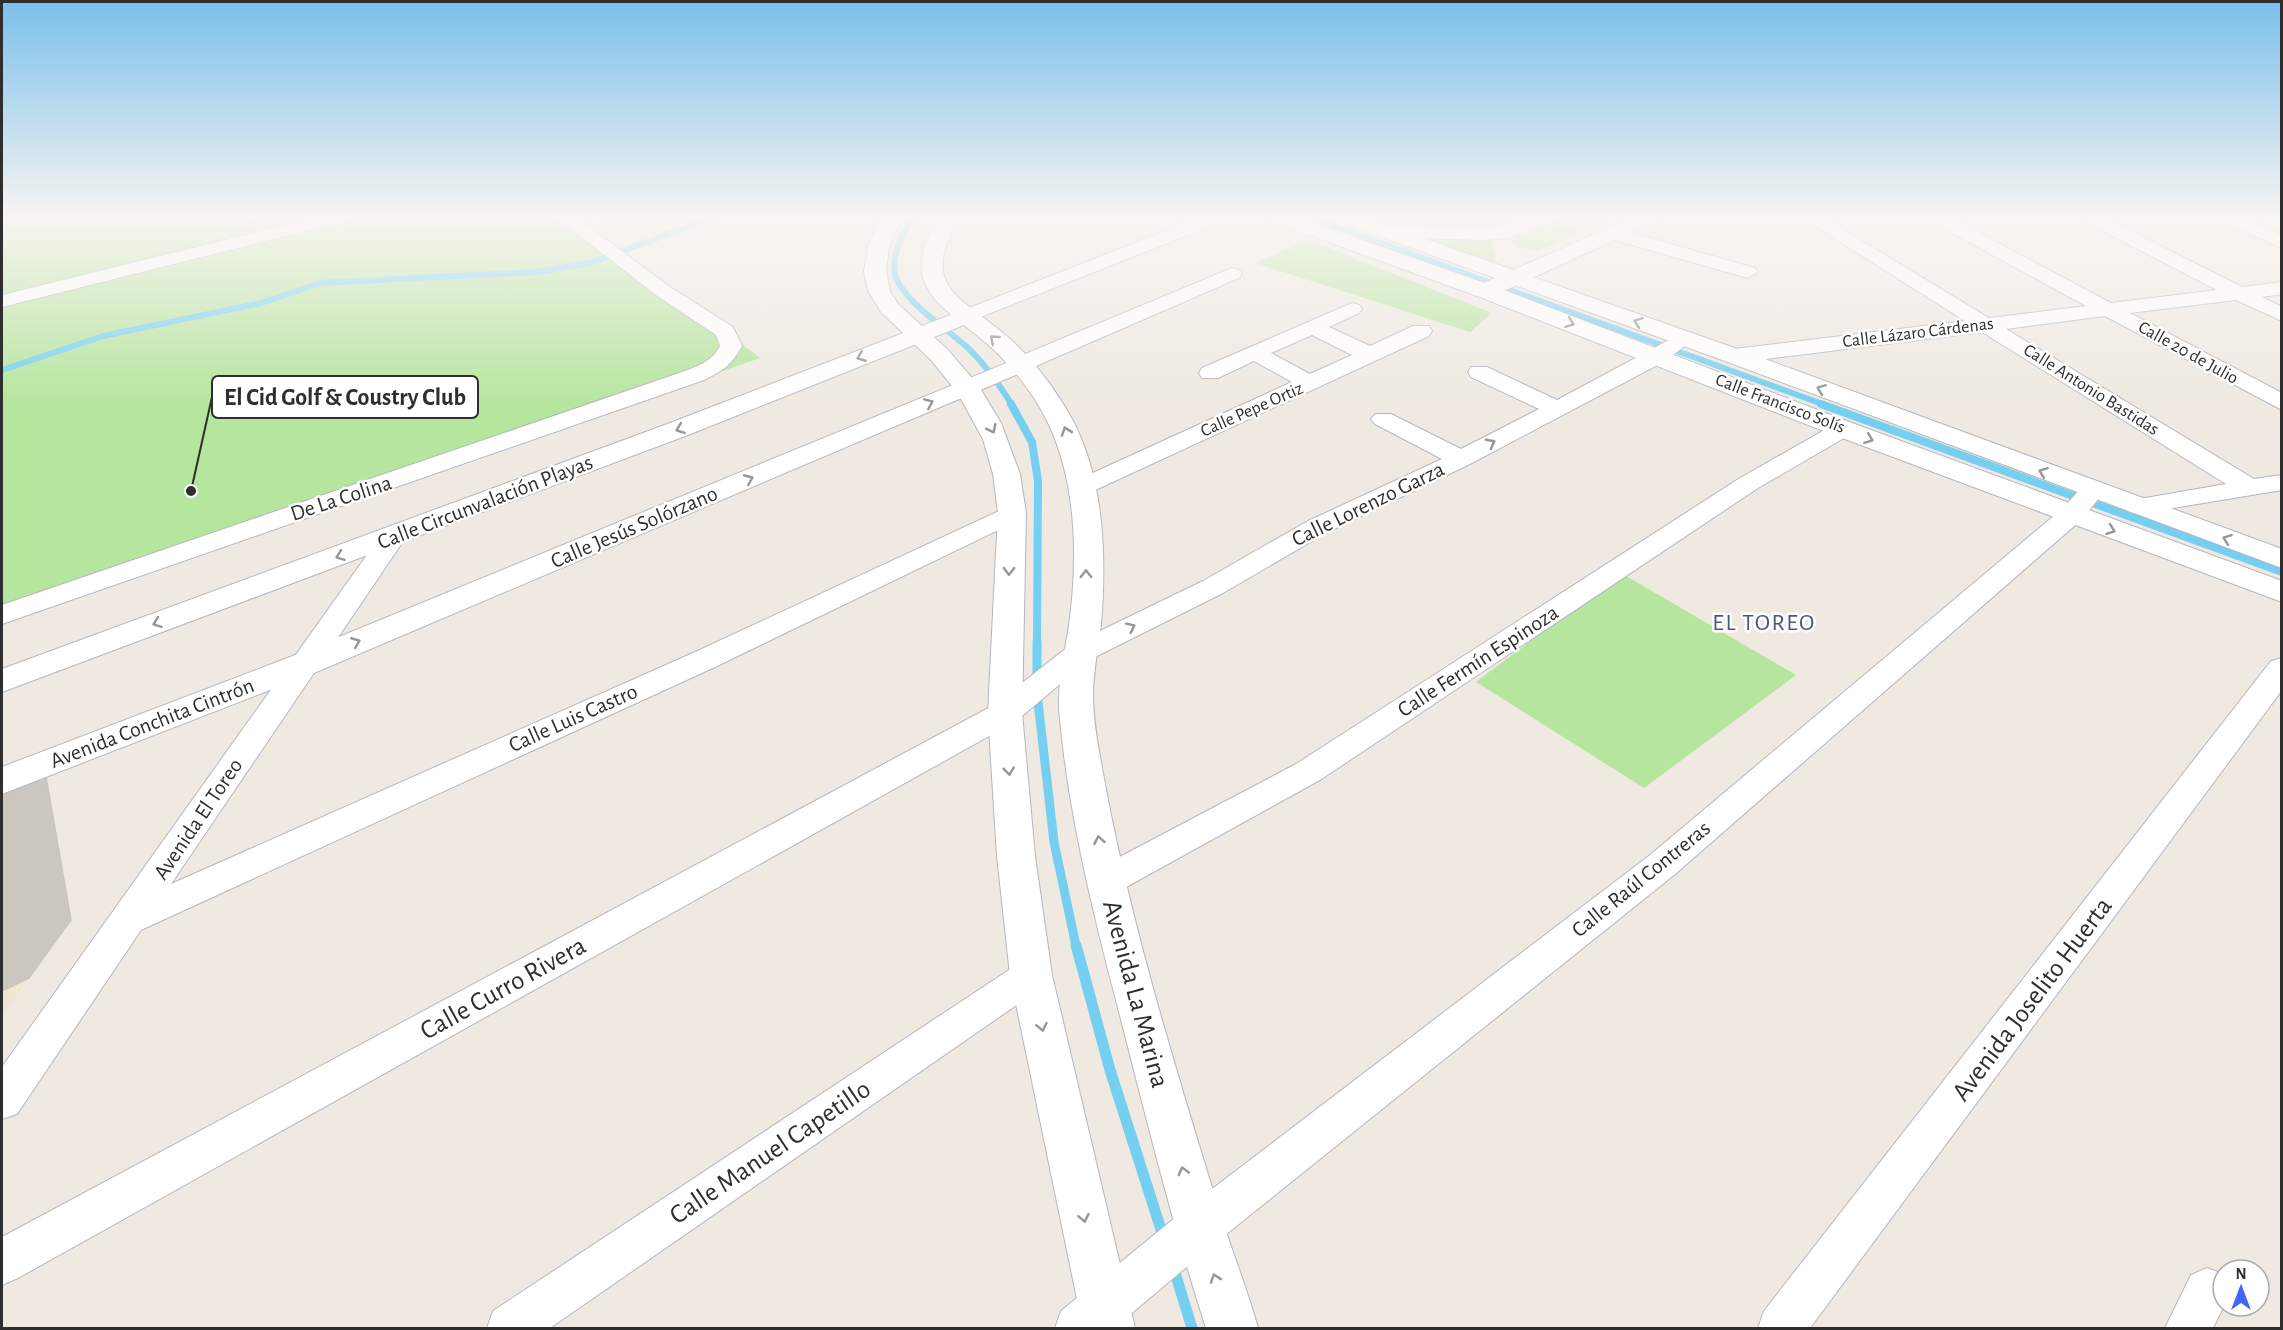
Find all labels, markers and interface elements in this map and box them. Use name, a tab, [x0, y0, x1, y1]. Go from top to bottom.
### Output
street label: Calle Lázaro Cárdenas	[1841, 315, 1995, 351]
one-way arrow	[1563, 316, 1574, 328]
one-way arrow	[1634, 316, 1644, 329]
street label: Calle 20 de Julio	[2135, 318, 2241, 388]
one-way arrow	[990, 335, 1001, 346]
street label: Calle Antonio Bastidas	[2020, 341, 2162, 439]
one-way arrow	[857, 350, 867, 363]
street label: Calle Francisco Solís	[1713, 371, 1847, 437]
callout: El Cid Golf & Coustry Club	[212, 376, 478, 418]
street label: Calle Pepe Ortiz	[1198, 379, 1306, 441]
one-way arrow	[1817, 383, 1827, 396]
text: El Cid Golf & Coustry Club	[224, 386, 466, 410]
one-way arrow	[923, 398, 934, 410]
one-way arrow	[675, 421, 686, 434]
one-way arrow	[985, 423, 996, 433]
one-way arrow	[1060, 426, 1073, 436]
one-way arrow	[1863, 432, 1874, 444]
one-way arrow	[1485, 438, 1496, 450]
street label: Calle Circunvalación Playas	[374, 451, 596, 553]
street label: Calle Lorenzo Garza	[1288, 458, 1448, 550]
one-way arrow	[2039, 466, 2049, 479]
street label: De La Colina	[288, 471, 394, 525]
one-way arrow	[743, 474, 754, 486]
street label: Calle Jesús Solórzano	[547, 482, 721, 572]
one-way arrow	[2105, 522, 2115, 535]
one-way arrow	[2222, 533, 2232, 546]
one-way arrow	[335, 549, 346, 562]
one-way arrow	[1003, 566, 1015, 575]
one-way arrow	[1080, 569, 1092, 578]
street label: Calle Fermín Espinoza	[1394, 601, 1562, 721]
district label: EL TOREO	[1712, 611, 1816, 635]
one-way arrow	[152, 616, 163, 629]
one-way arrow	[1125, 623, 1135, 634]
one-way arrow	[350, 637, 361, 649]
street label: Avenida Conchita Cintrón	[47, 674, 257, 772]
street label: Calle Luis Castro	[505, 680, 641, 756]
street label: Avenida El Toreo	[149, 754, 247, 884]
one-way arrow	[1002, 767, 1015, 776]
street label: Calle Raúl Contreras	[1568, 817, 1714, 941]
one-way arrow	[1093, 835, 1106, 845]
street label: Avenida Joselito Huerta	[1947, 892, 2117, 1106]
street label: Avenida La Marina	[1098, 897, 1174, 1091]
street label: Calle Curro Rivera	[416, 931, 590, 1045]
one-way arrow	[1035, 1022, 1048, 1032]
street label: Calle Manuel Capetillo	[665, 1075, 875, 1229]
one-way arrow	[1178, 1166, 1190, 1177]
one-way arrow	[1077, 1212, 1090, 1222]
north arrow	[2211, 1258, 2271, 1318]
text: N	[2235, 1266, 2247, 1282]
one-way arrow	[1210, 1273, 1223, 1284]

